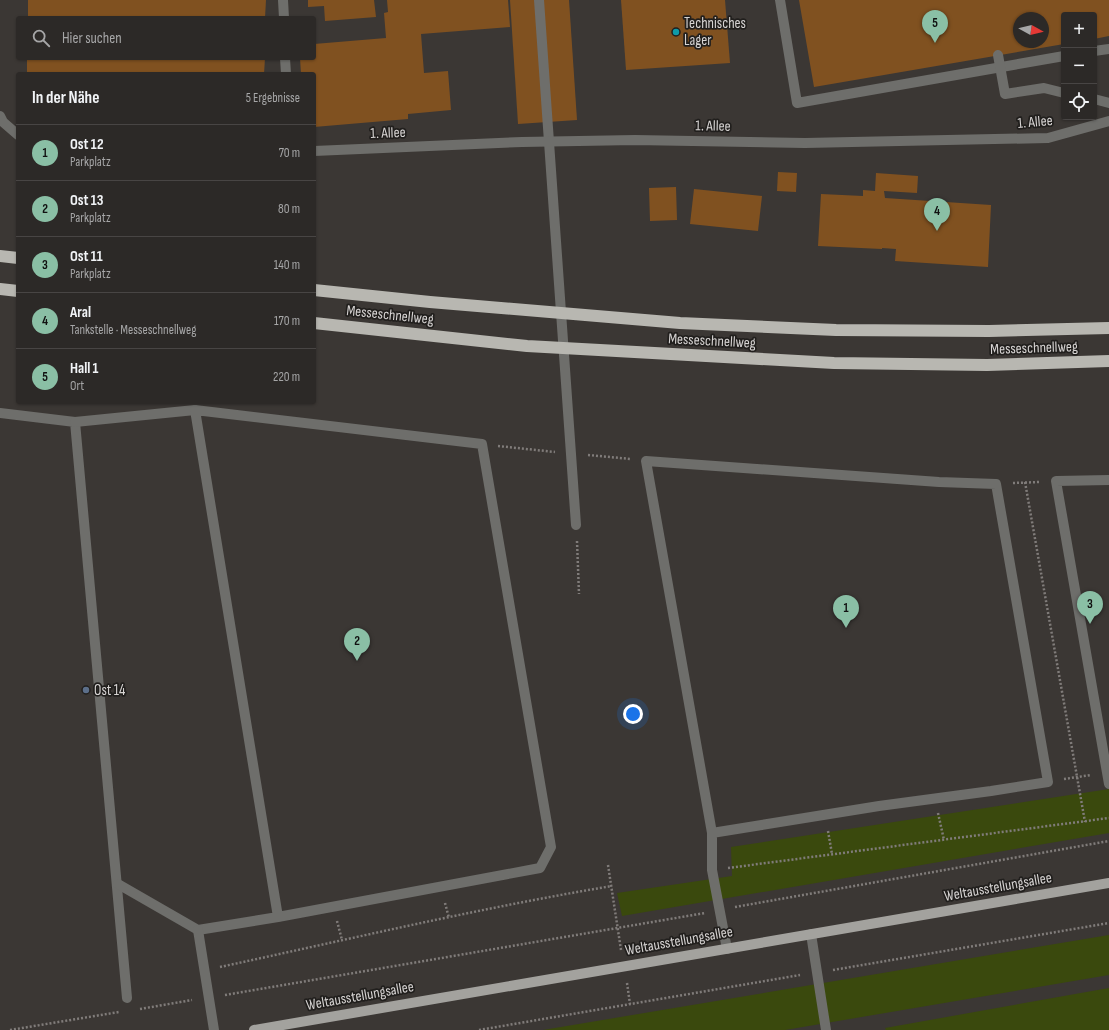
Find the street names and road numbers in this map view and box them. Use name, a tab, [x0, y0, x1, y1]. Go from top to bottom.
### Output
street label: 1. Allee	[1017, 111, 1053, 133]
street label: 1. Allee	[695, 116, 731, 136]
street label: 1. Allee	[370, 123, 406, 143]
street label: Messeschnellweg	[345, 301, 435, 329]
street label: Messeschnellweg	[668, 329, 756, 353]
street label: Messeschnellweg	[990, 337, 1078, 359]
street label: Weltausstellungsallee	[943, 868, 1053, 906]
street label: Weltausstellungsallee	[624, 922, 734, 960]
street label: Weltausstellungsallee	[305, 977, 415, 1015]

